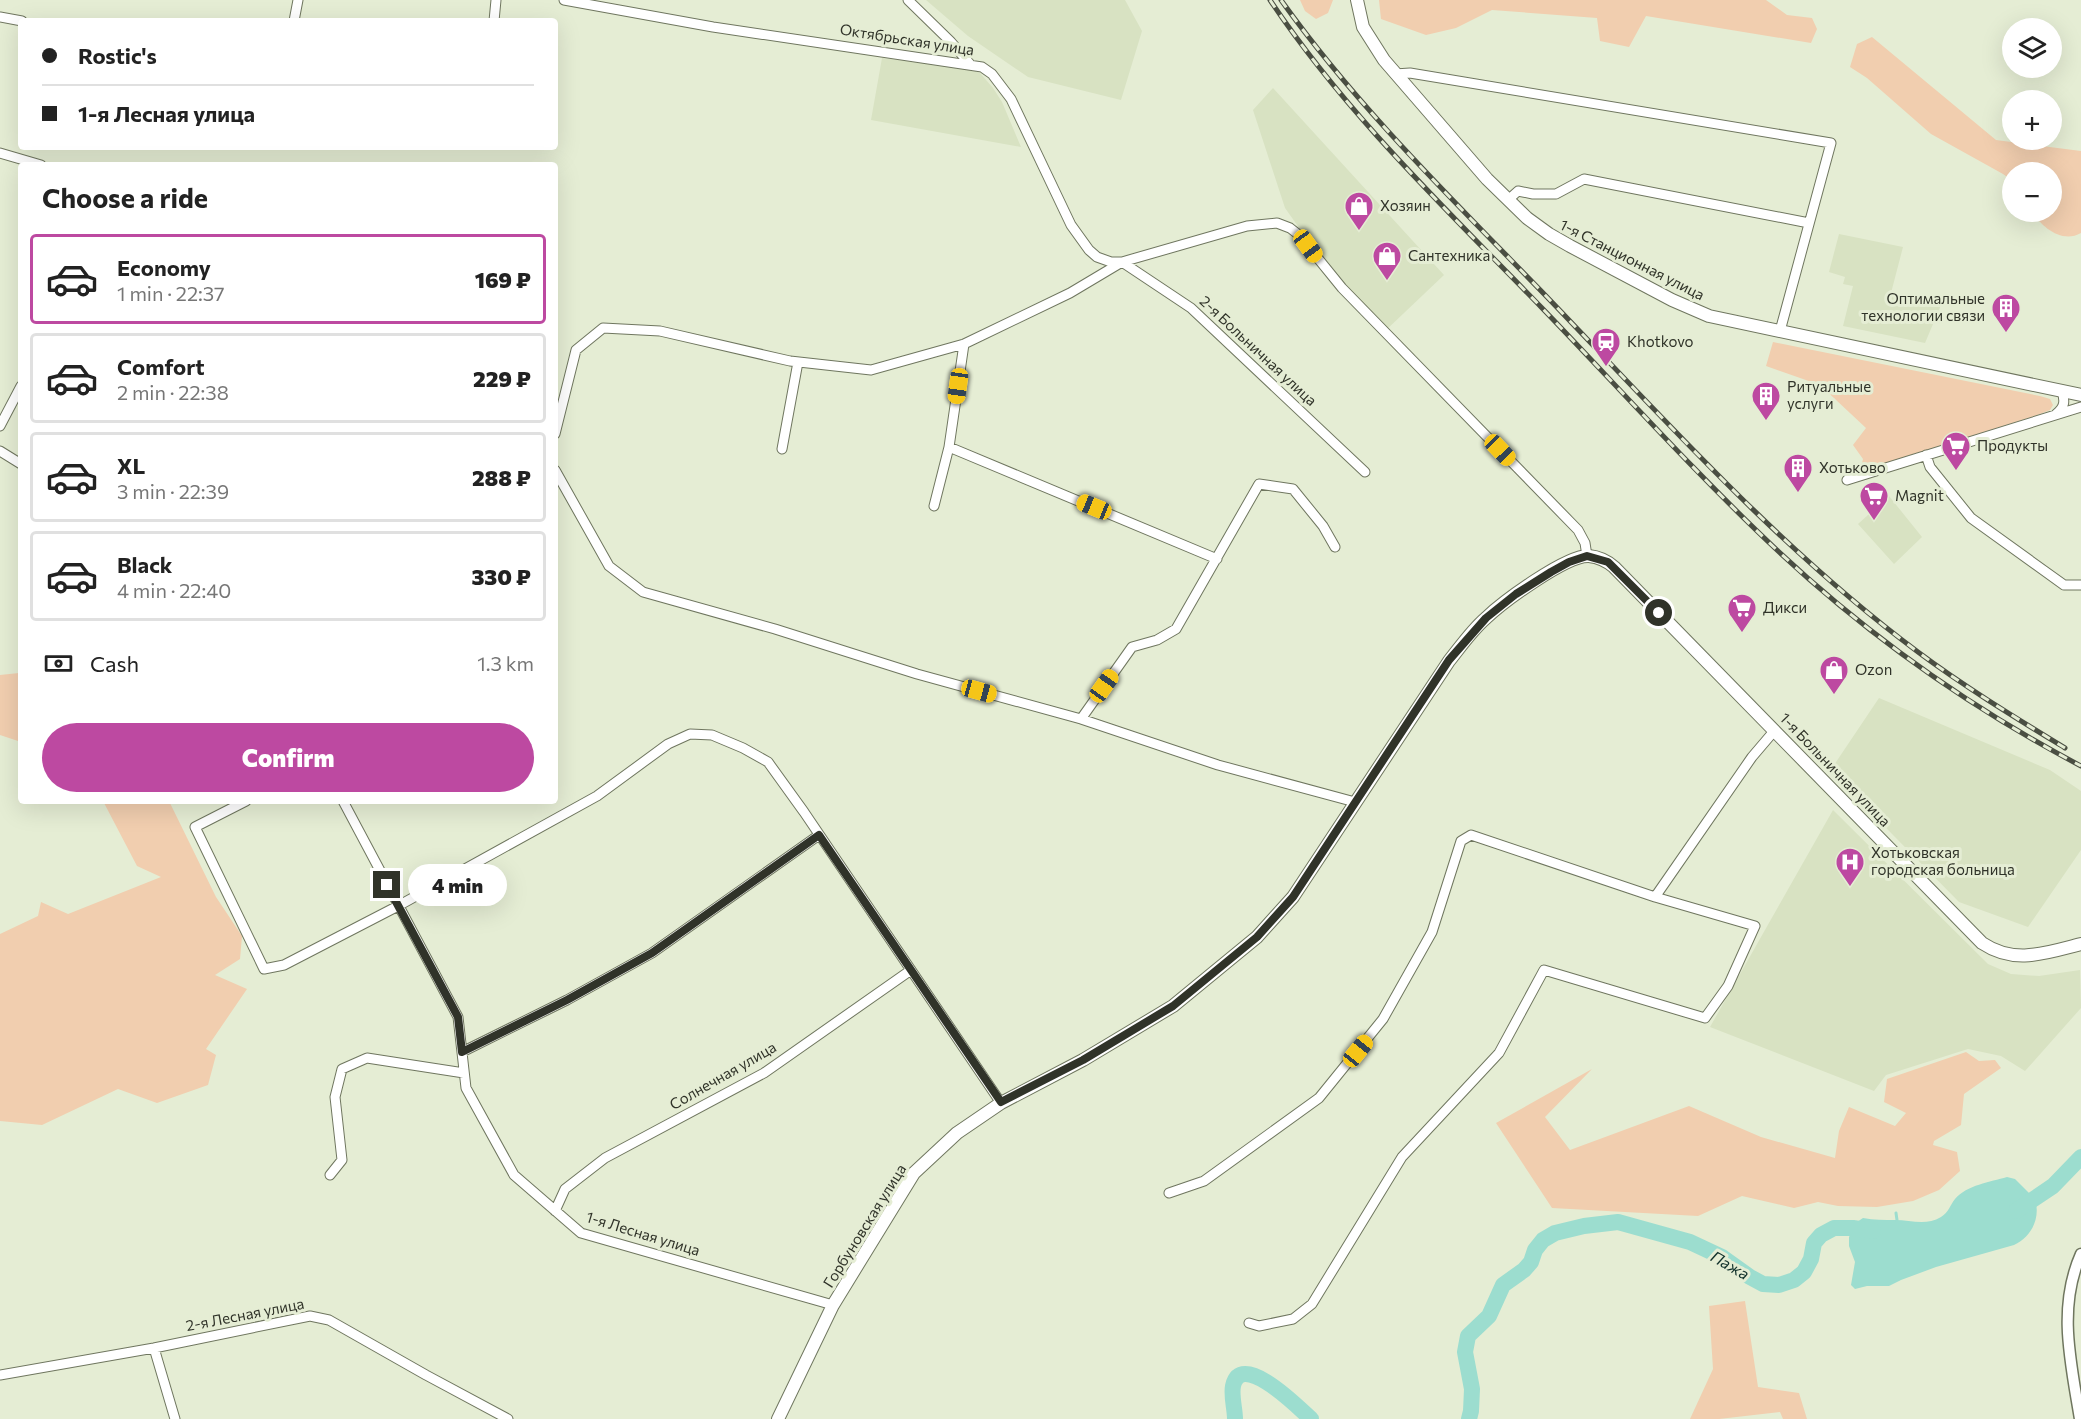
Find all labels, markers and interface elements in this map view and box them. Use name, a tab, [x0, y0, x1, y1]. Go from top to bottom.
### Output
map controls	[2002, 18, 2062, 222]
button: layers	[2002, 18, 2062, 78]
street label: Октябрьская улица	[839, 20, 976, 59]
text: Rostic's	[78, 42, 157, 69]
button: +	[2002, 90, 2062, 150]
text: 1-я Лесная улица	[78, 100, 255, 127]
button: −	[2002, 162, 2062, 222]
text: Choose a ride	[42, 181, 208, 214]
shop icon: Хозяин	[1343, 190, 1375, 232]
place label: Хозяин	[1380, 196, 1431, 214]
street label: 1-я Станционная улица	[1557, 215, 1708, 303]
car	[1290, 226, 1326, 266]
shop icon: Сантехника	[1371, 240, 1403, 282]
place label: Сантехника	[1408, 246, 1490, 264]
icon: car	[45, 252, 99, 306]
text: Economy	[117, 254, 211, 281]
text: 169 ₽	[475, 266, 531, 293]
text: 1 min · 22:37	[117, 281, 225, 305]
place label: Оптимальные технологии связи	[1861, 289, 1985, 324]
street label: 2-я Больничная улица	[1197, 291, 1321, 409]
building icon: Оптимальные технологии связи	[1990, 292, 2022, 334]
station icon: Khotkovo	[1590, 326, 1622, 368]
place label: Khotkovo	[1627, 332, 1694, 350]
icon: car	[45, 351, 99, 405]
text: Comfort	[117, 353, 205, 380]
text: 229 ₽	[473, 365, 531, 392]
car	[947, 367, 969, 405]
place label: Ритуальные услуги	[1787, 377, 1871, 412]
text: 2 min · 22:38	[117, 380, 229, 404]
building icon: Ритуальные услуги	[1750, 380, 1782, 422]
supermarket icon: Продукты	[1940, 430, 1972, 472]
car	[1481, 431, 1519, 469]
place label: Продукты	[1977, 436, 2048, 454]
icon: car	[45, 450, 99, 504]
text: XL	[117, 452, 145, 479]
building icon: Хотьково	[1782, 452, 1814, 494]
place label: Хотьково	[1819, 458, 1886, 476]
text: 288 ₽	[472, 464, 531, 491]
text: 3 min · 22:39	[117, 479, 229, 503]
supermarket icon: Magnit	[1858, 480, 1890, 522]
place label: Magnit	[1895, 486, 1944, 504]
car	[1074, 492, 1114, 522]
icon: car	[45, 549, 99, 603]
text: Black	[117, 551, 172, 578]
text: 330 ₽	[471, 563, 531, 590]
text: 4 min · 22:40	[117, 578, 231, 602]
supermarket icon: Дикси	[1726, 592, 1758, 634]
place label: Дикси	[1763, 598, 1807, 616]
route start	[1645, 599, 1672, 626]
icon: cash	[42, 647, 75, 680]
text: Cash	[90, 650, 139, 677]
text: 1.3 km	[477, 651, 534, 675]
shop icon: Ozon	[1818, 654, 1850, 696]
place label: Ozon	[1855, 660, 1892, 678]
car	[1086, 666, 1122, 706]
car	[959, 678, 999, 704]
street label: 1-я Больничная улица	[1777, 709, 1895, 830]
button: Confirm	[42, 723, 534, 792]
place label: Хотьковская городская больница	[1871, 843, 2015, 878]
hospital icon: Хотьковская городская больница	[1834, 846, 1866, 888]
callout: 4 min	[408, 864, 507, 906]
route end	[373, 871, 400, 898]
text: 4 min	[432, 873, 483, 897]
car	[1340, 1031, 1376, 1071]
street label: Солнечная улица	[666, 1037, 779, 1113]
street label: Горбуновская улица	[819, 1160, 909, 1291]
street label: 1-я Лесная улица	[584, 1207, 702, 1259]
water label: Пажа	[1708, 1246, 1753, 1283]
street label: 2-я Лесная улица	[184, 1294, 305, 1334]

